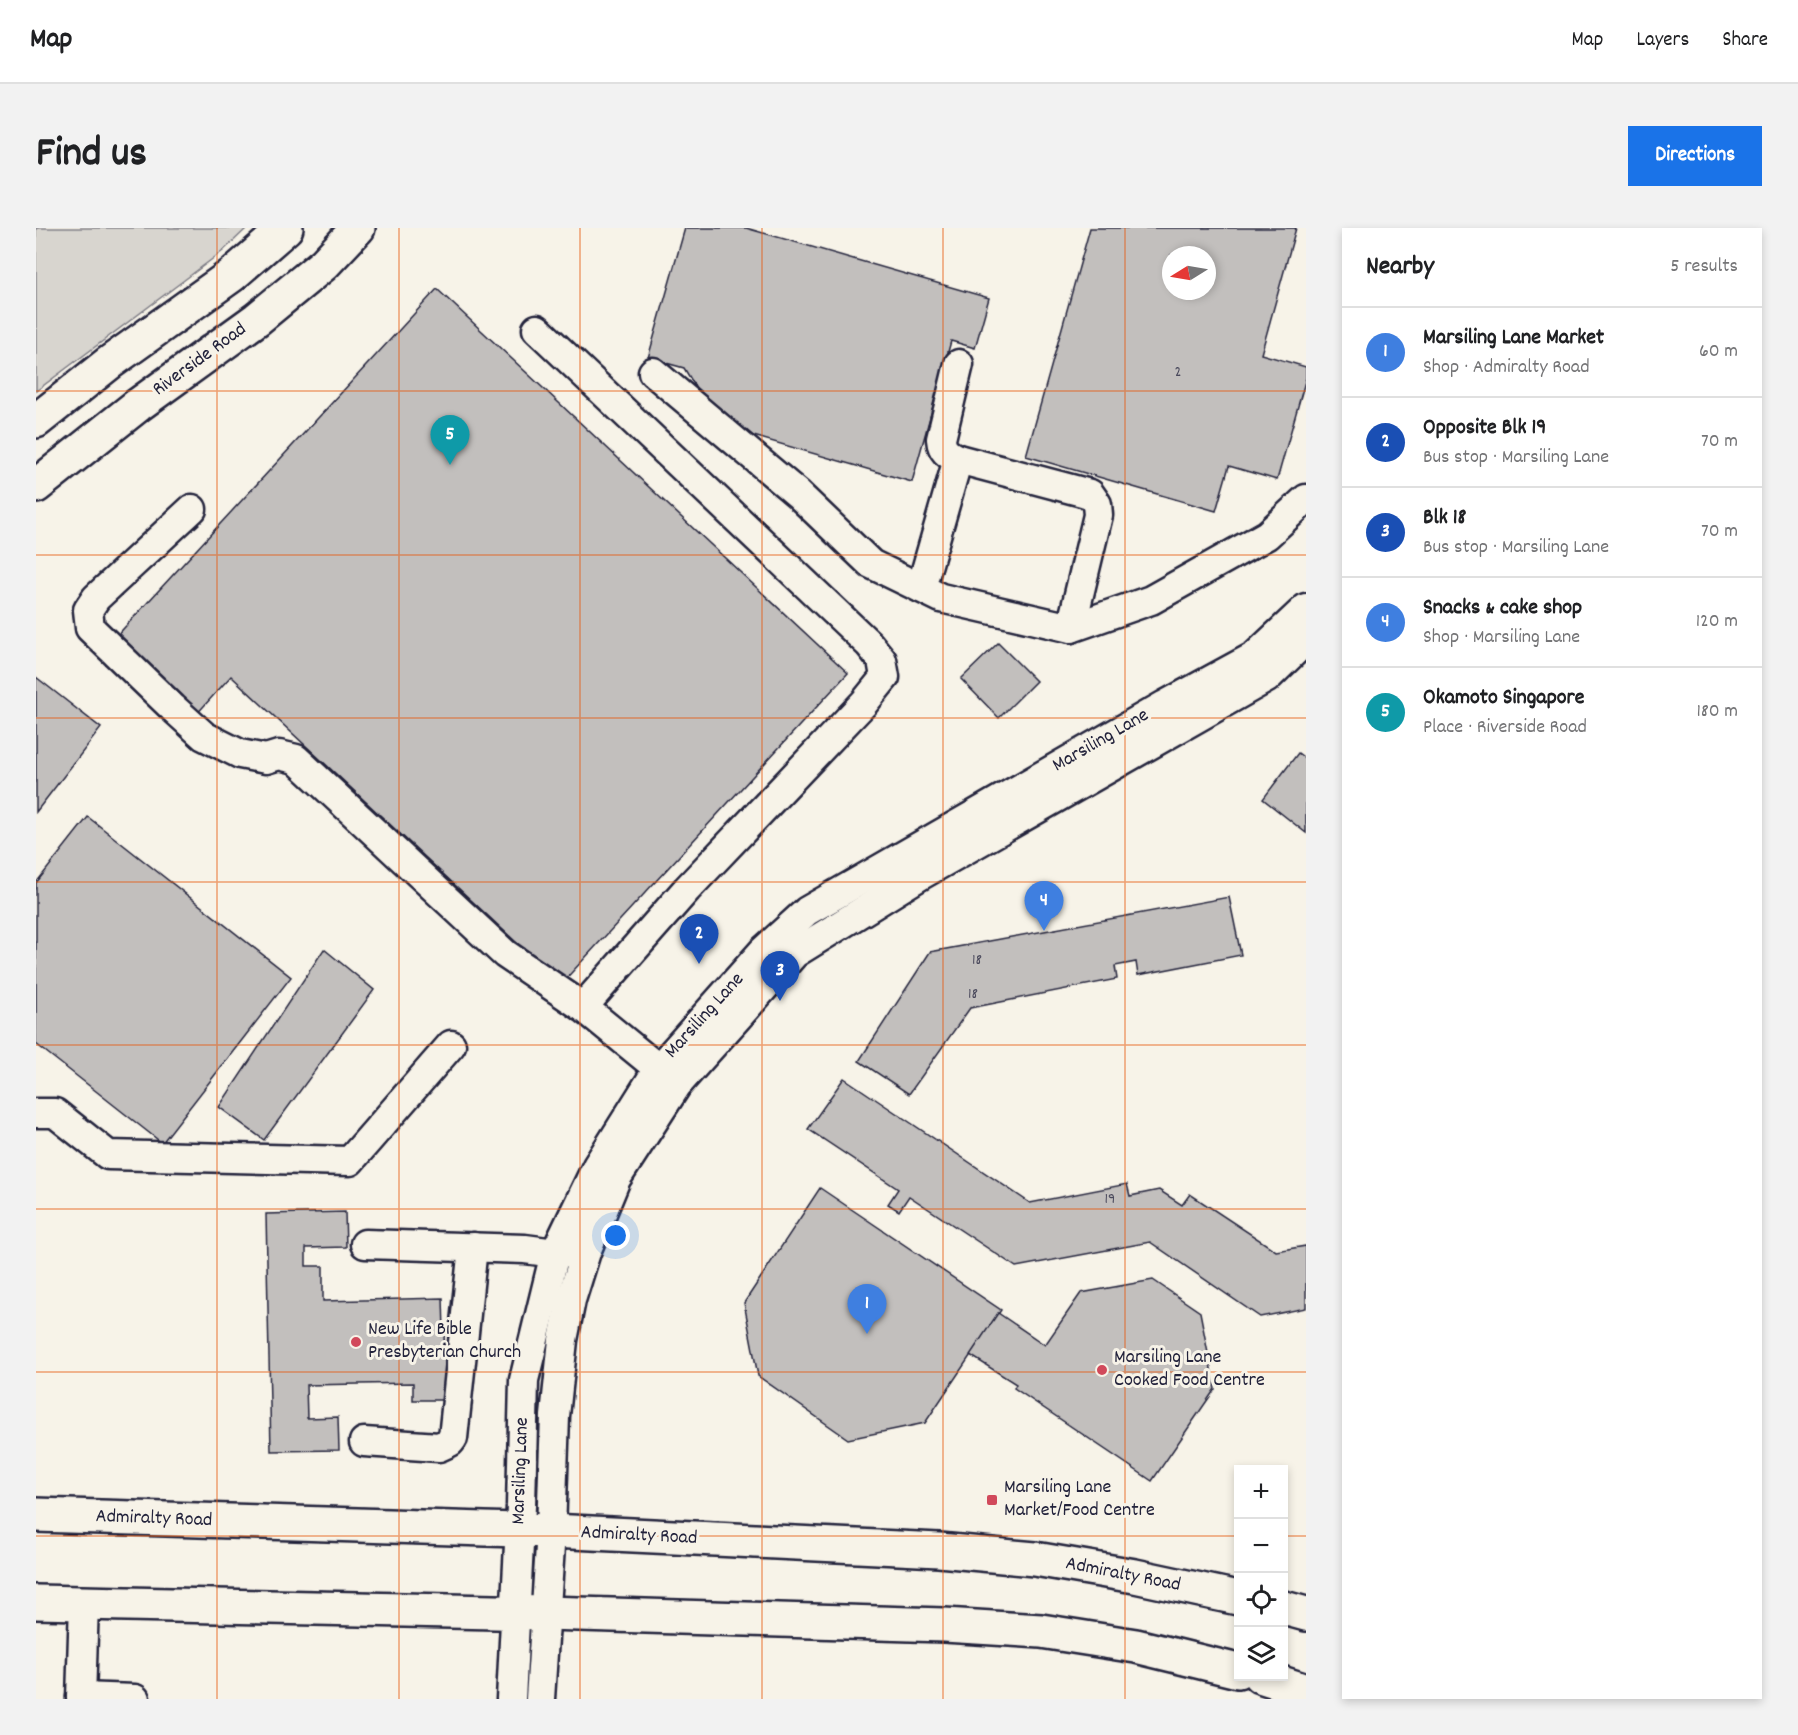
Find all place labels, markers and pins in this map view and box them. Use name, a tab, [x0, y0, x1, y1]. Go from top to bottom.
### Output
pin: 5	[430, 416, 470, 465]
pin: 4	[1024, 882, 1064, 931]
pin: 2	[680, 914, 718, 964]
pin: 3	[760, 952, 800, 1001]
pin: 1	[848, 1284, 886, 1334]
place label: New Life Bible Presbyterian Church	[368, 1316, 521, 1367]
marker: New Life Bible Presbyterian Church	[349, 1335, 363, 1349]
place label: Marsiling Lane Cooked Food Centre	[1114, 1344, 1265, 1395]
marker: Marsiling Lane Cooked Food Centre	[1095, 1363, 1109, 1377]
place label: Marsiling Lane Market/Food Centre	[1004, 1474, 1155, 1525]
marker: Marsiling Lane Market/Food Centre	[985, 1493, 999, 1507]

